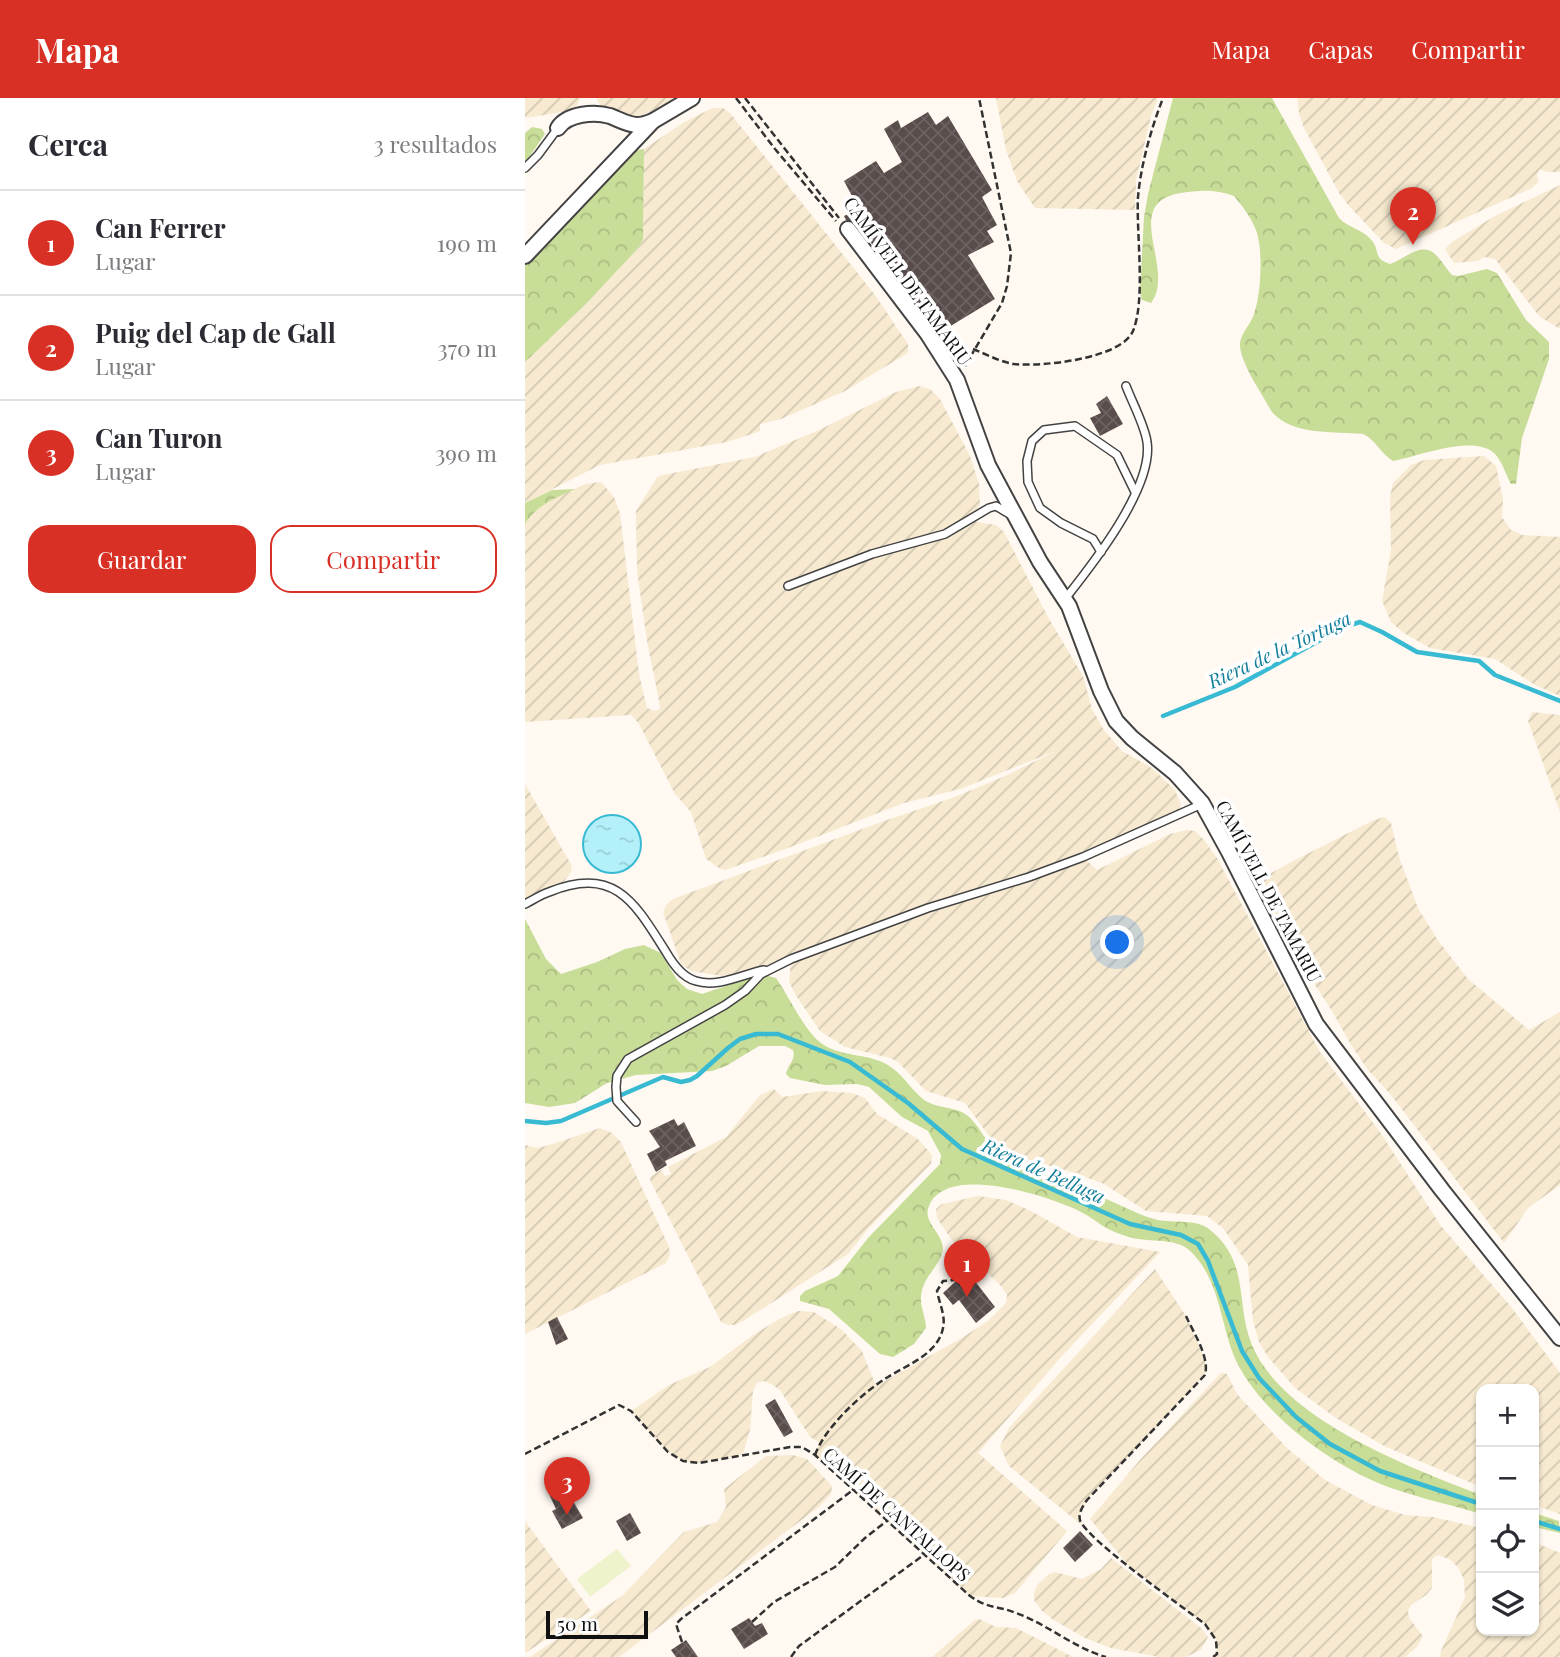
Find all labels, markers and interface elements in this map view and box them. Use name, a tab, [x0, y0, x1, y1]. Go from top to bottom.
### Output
text: Mapa	[35, 27, 119, 71]
text: Mapa	[1212, 33, 1270, 65]
text: Capas	[1308, 33, 1373, 65]
text: Compartir	[1411, 33, 1525, 65]
text: Cerca	[28, 124, 108, 164]
text: 3 resultados	[373, 128, 497, 159]
pin: 2	[1390, 187, 1436, 245]
street label: CAMÍ VELL DE TAMARIU	[839, 192, 977, 370]
text: Can Ferrer	[95, 210, 226, 245]
text: 1	[47, 227, 55, 258]
text: 190 m	[437, 227, 497, 258]
text: Lugar	[95, 245, 156, 276]
text: Puig del Cap de Gall	[95, 315, 336, 350]
text: 2	[45, 332, 57, 363]
text: 370 m	[437, 332, 497, 363]
text: Lugar	[95, 350, 156, 381]
text: Can Turon	[95, 420, 223, 455]
text: 3	[45, 437, 57, 468]
text: 390 m	[435, 437, 497, 468]
text: Lugar	[95, 455, 156, 486]
button: Guardar	[28, 525, 256, 593]
button: Compartir	[270, 525, 497, 593]
water label: Riera de la Tortuga	[1202, 604, 1355, 694]
street label: CAMÍ VELL DE TAMARIU	[1211, 796, 1327, 986]
your location	[1100, 925, 1134, 959]
water label: Riera de Belluga	[977, 1131, 1110, 1209]
pin: 1	[944, 1239, 990, 1297]
map controls	[1476, 1384, 1539, 1636]
button: +	[1476, 1384, 1539, 1447]
street label: CAMÍ DE CANTALLOPS	[818, 1442, 976, 1586]
button: −	[1476, 1447, 1539, 1510]
pin: 3	[544, 1457, 590, 1515]
button: locate	[1476, 1510, 1539, 1573]
button: layers	[1476, 1573, 1539, 1636]
scale bar	[546, 1608, 647, 1640]
text: 50 m	[557, 1610, 598, 1636]

